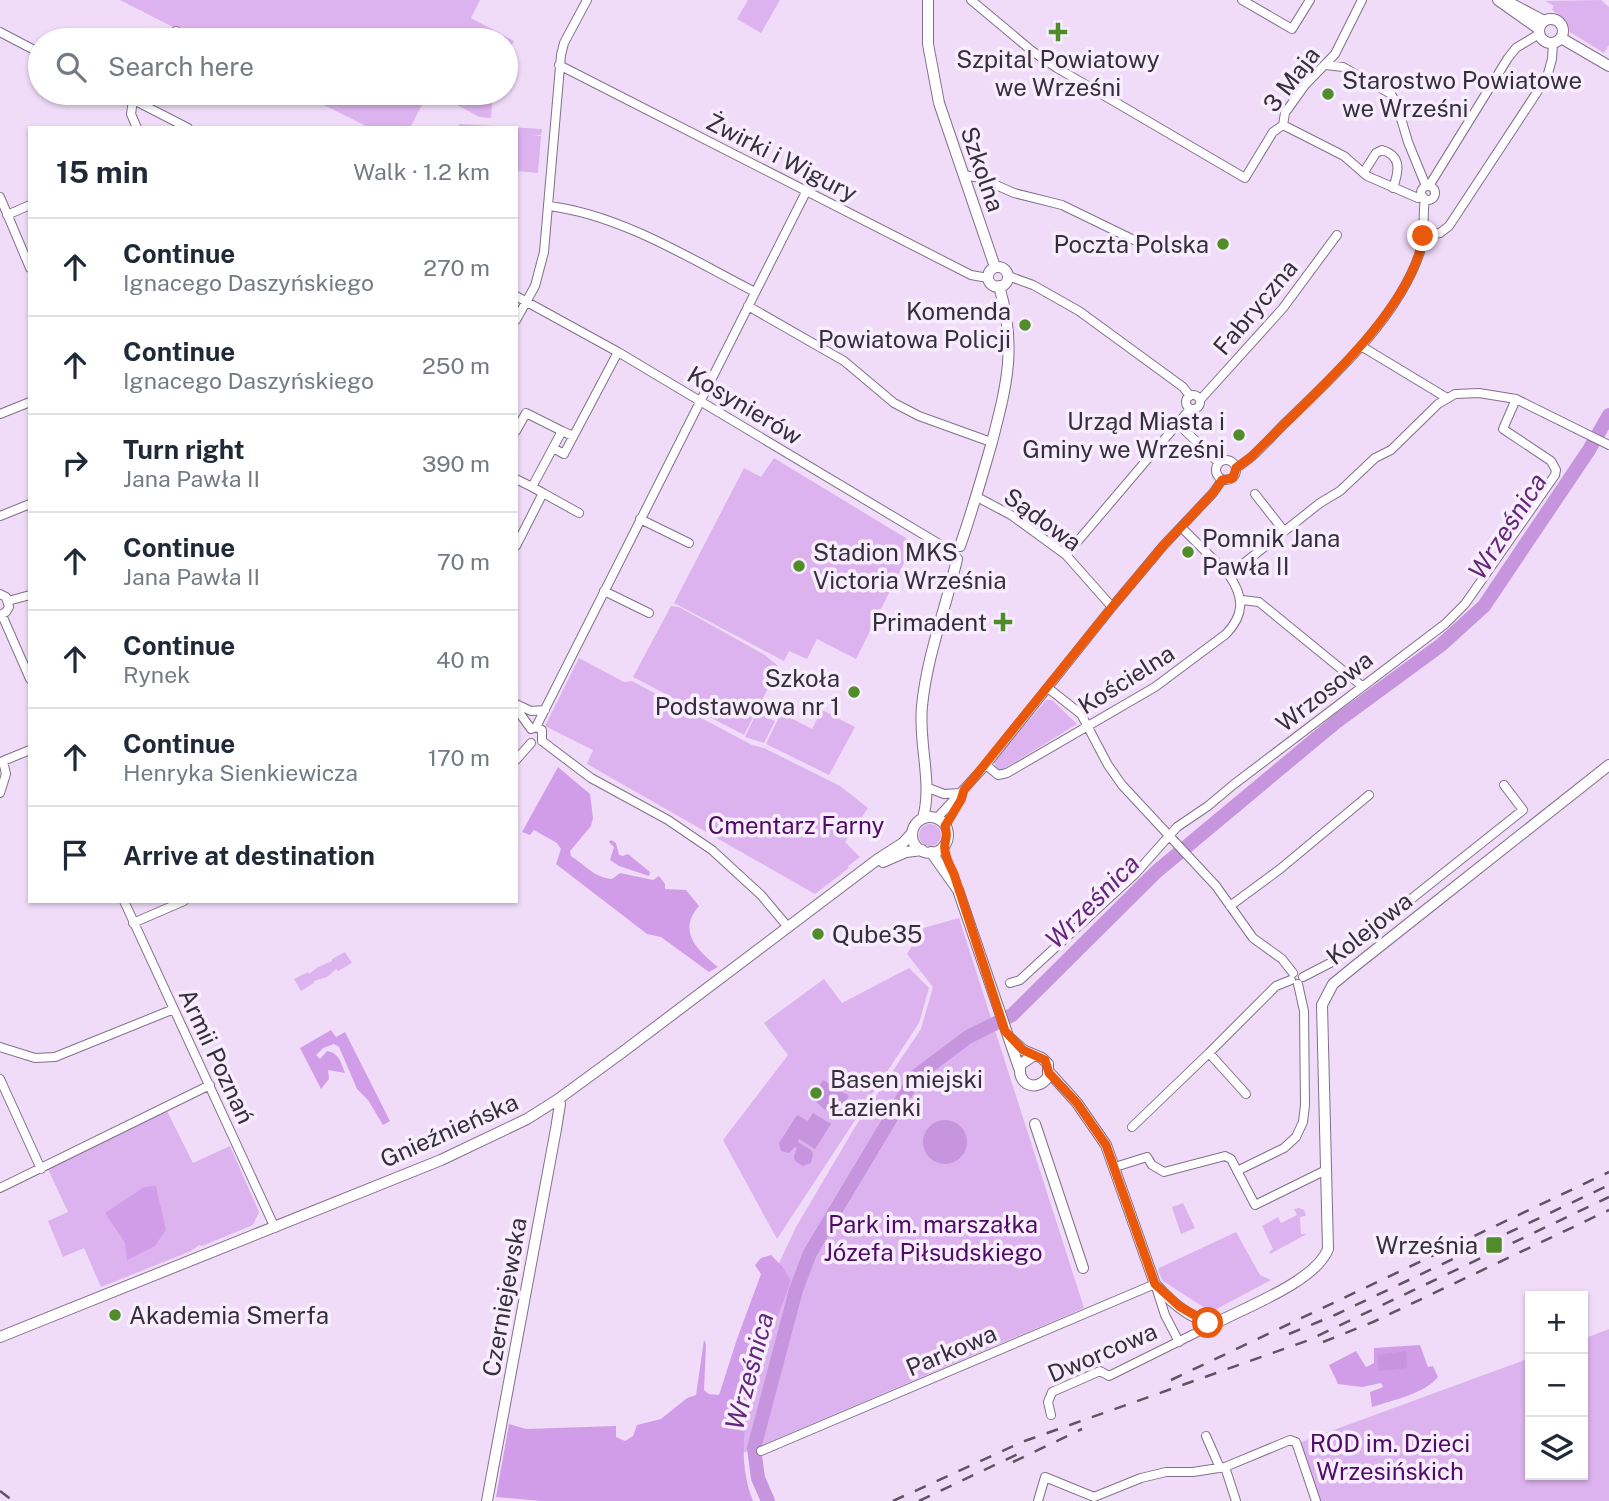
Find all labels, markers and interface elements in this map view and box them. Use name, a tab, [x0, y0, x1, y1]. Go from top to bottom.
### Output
marker: Szpital Powiatowy we Wrześni	[1048, 22, 1068, 42]
search box	[28, 28, 518, 105]
street label: 3 Maja	[1257, 41, 1325, 117]
place label: Szpital Powiatowy we Wrześni	[956, 45, 1160, 101]
icon: search	[52, 48, 90, 86]
text: Search here	[108, 51, 254, 82]
place label: Starostwo Powiatowe we Wrześni	[1342, 66, 1582, 122]
marker: Starostwo Powiatowe we Wrześni	[1320, 86, 1336, 102]
street label: Żwirki i Wigury	[702, 107, 862, 207]
street label: Szkolna	[955, 123, 1011, 215]
text: 15 min	[56, 154, 149, 190]
text: Walk · 1.2 km	[353, 158, 490, 185]
route end	[1407, 220, 1438, 251]
place label: Poczta Polska	[1053, 230, 1209, 258]
marker: Poczta Polska	[1215, 236, 1231, 252]
text: Continue	[123, 238, 235, 269]
icon: ahead	[56, 248, 94, 286]
text: 270 m	[423, 254, 490, 281]
street label: Fabryczna	[1207, 254, 1303, 360]
text: Ignacego Daszyńskiego	[123, 269, 374, 296]
place label: Komenda Powiatowa Policji	[818, 297, 1011, 353]
marker: Komenda Powiatowa Policji	[1017, 317, 1033, 333]
text: Continue	[123, 336, 235, 367]
icon: ahead	[56, 346, 94, 384]
text: 250 m	[422, 352, 490, 379]
street label: Kosynierów	[683, 360, 808, 450]
text: Ignacego Daszyńskiego	[123, 367, 374, 394]
place label: Urząd Miasta i Gminy we Wrześni	[1022, 407, 1225, 463]
marker: Urząd Miasta i Gminy we Wrześni	[1231, 427, 1247, 443]
text: Turn right	[123, 434, 245, 465]
icon: right	[56, 444, 94, 482]
text: 390 m	[422, 450, 490, 477]
text: Jana Pawła II	[123, 465, 260, 492]
water label: Wrześnica	[1461, 467, 1553, 585]
street label: Sądowa	[999, 482, 1087, 556]
place label: Pomnik Jana Pawła II	[1202, 524, 1340, 580]
text: Continue	[123, 532, 235, 563]
place label: Stadion MKS Victoria Września	[813, 538, 1006, 594]
icon: ahead	[56, 542, 94, 580]
marker: Pomnik Jana Pawła II	[1180, 544, 1196, 560]
text: 70 m	[437, 548, 490, 575]
marker: Stadion MKS Victoria Września	[791, 558, 807, 574]
text: Jana Pawła II	[123, 563, 260, 590]
place label: Primadent	[872, 608, 987, 636]
marker: Primadent	[993, 612, 1013, 632]
text: Continue	[123, 630, 235, 661]
street label: Kościelna	[1073, 639, 1179, 719]
icon: ahead	[56, 640, 94, 678]
street label: Wrzosowa	[1270, 645, 1378, 737]
text: 40 m	[436, 646, 490, 673]
text: Rynek	[123, 661, 190, 688]
place label: Szkoła Podstawowa nr 1	[655, 664, 840, 720]
marker: Szkoła Podstawowa nr 1	[846, 684, 862, 700]
text: Continue	[123, 728, 235, 759]
icon: ahead	[56, 738, 94, 776]
text: 170 m	[428, 744, 490, 771]
text: Henryka Sienkiewicza	[123, 759, 358, 786]
park label: Cmentarz Farny	[708, 811, 884, 839]
icon: arrive	[56, 836, 94, 874]
text: Arrive at destination	[123, 840, 375, 871]
water label: Wrześnica	[1038, 847, 1146, 955]
street label: Kolejowa	[1321, 886, 1417, 970]
place label: Qube35	[832, 920, 922, 948]
marker: Qube35	[810, 926, 826, 942]
street label: Armii Poznań	[173, 984, 261, 1128]
place label: Basen miejski Łazienki	[830, 1065, 983, 1121]
marker: Basen miejski Łazienki	[808, 1085, 824, 1101]
street label: Gnieźnieńska	[376, 1087, 522, 1173]
park label: Park im. marszałka Józefa Piłsudskiego	[824, 1210, 1042, 1266]
street label: Czerniejewska	[476, 1215, 532, 1379]
place label: Września	[1376, 1231, 1478, 1259]
marker: Września	[1484, 1235, 1504, 1255]
map controls	[1525, 1291, 1588, 1480]
button: +	[1525, 1291, 1588, 1354]
place label: Akademia Smerfa	[129, 1301, 329, 1329]
marker: Akademia Smerfa	[107, 1307, 123, 1323]
route start	[1192, 1307, 1223, 1338]
water label: Wrześnica	[718, 1309, 780, 1433]
street label: Dworcowa	[1043, 1316, 1161, 1388]
street label: Parkowa	[901, 1318, 1001, 1382]
button: −	[1525, 1354, 1588, 1417]
button: layers	[1525, 1417, 1588, 1480]
park label: ROD im. Dzieci Wrzesińskich	[1310, 1429, 1470, 1485]

